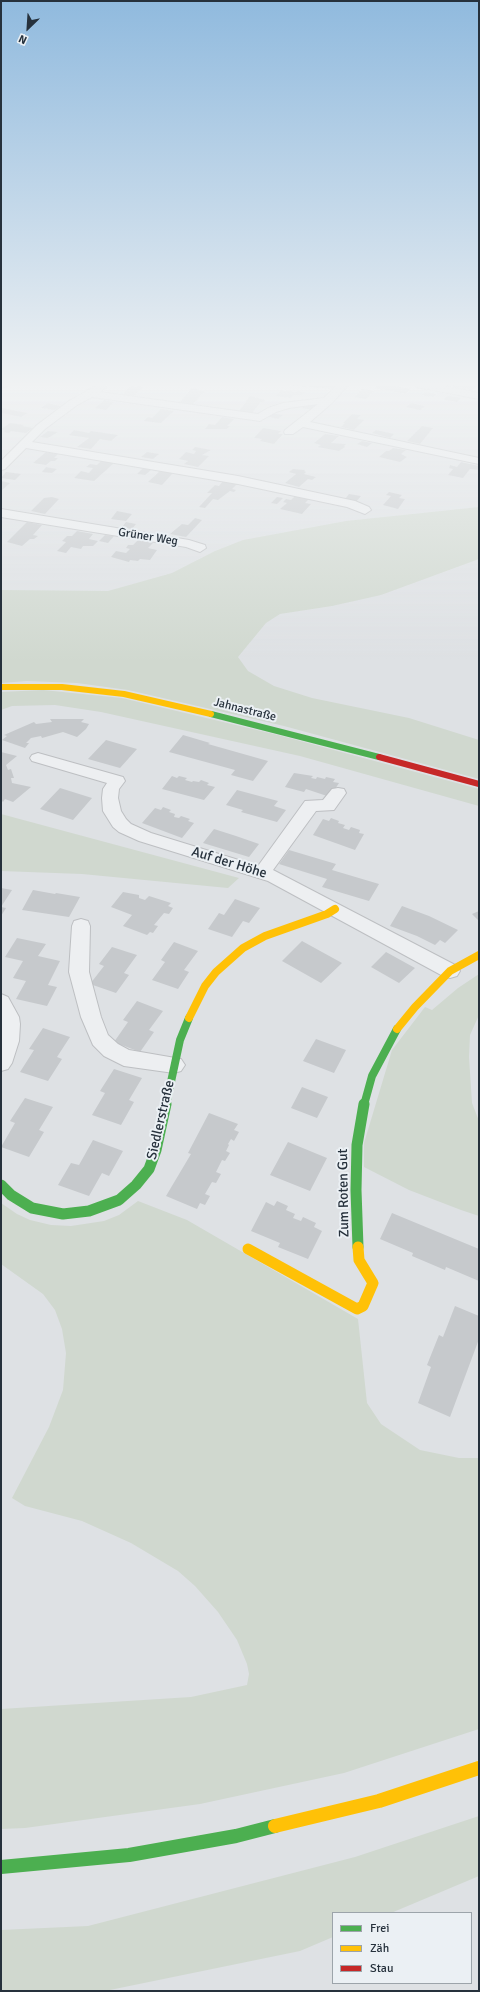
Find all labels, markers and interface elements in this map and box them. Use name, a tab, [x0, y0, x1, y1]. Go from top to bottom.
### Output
north arrow	[8, 8, 48, 48]
text: N	[17, 32, 29, 47]
street label: Grüner Weg	[117, 525, 179, 549]
street label: Jahnastraße	[212, 695, 278, 725]
street label: Auf der Höhe	[189, 844, 269, 882]
street label: Siedlerstraße	[144, 1079, 178, 1161]
street label: Zum Roten Gut	[335, 1148, 353, 1238]
legend	[332, 1912, 472, 1984]
text: Frei	[370, 1921, 389, 1936]
text: Zäh	[370, 1941, 389, 1956]
text: Stau	[370, 1961, 394, 1976]

